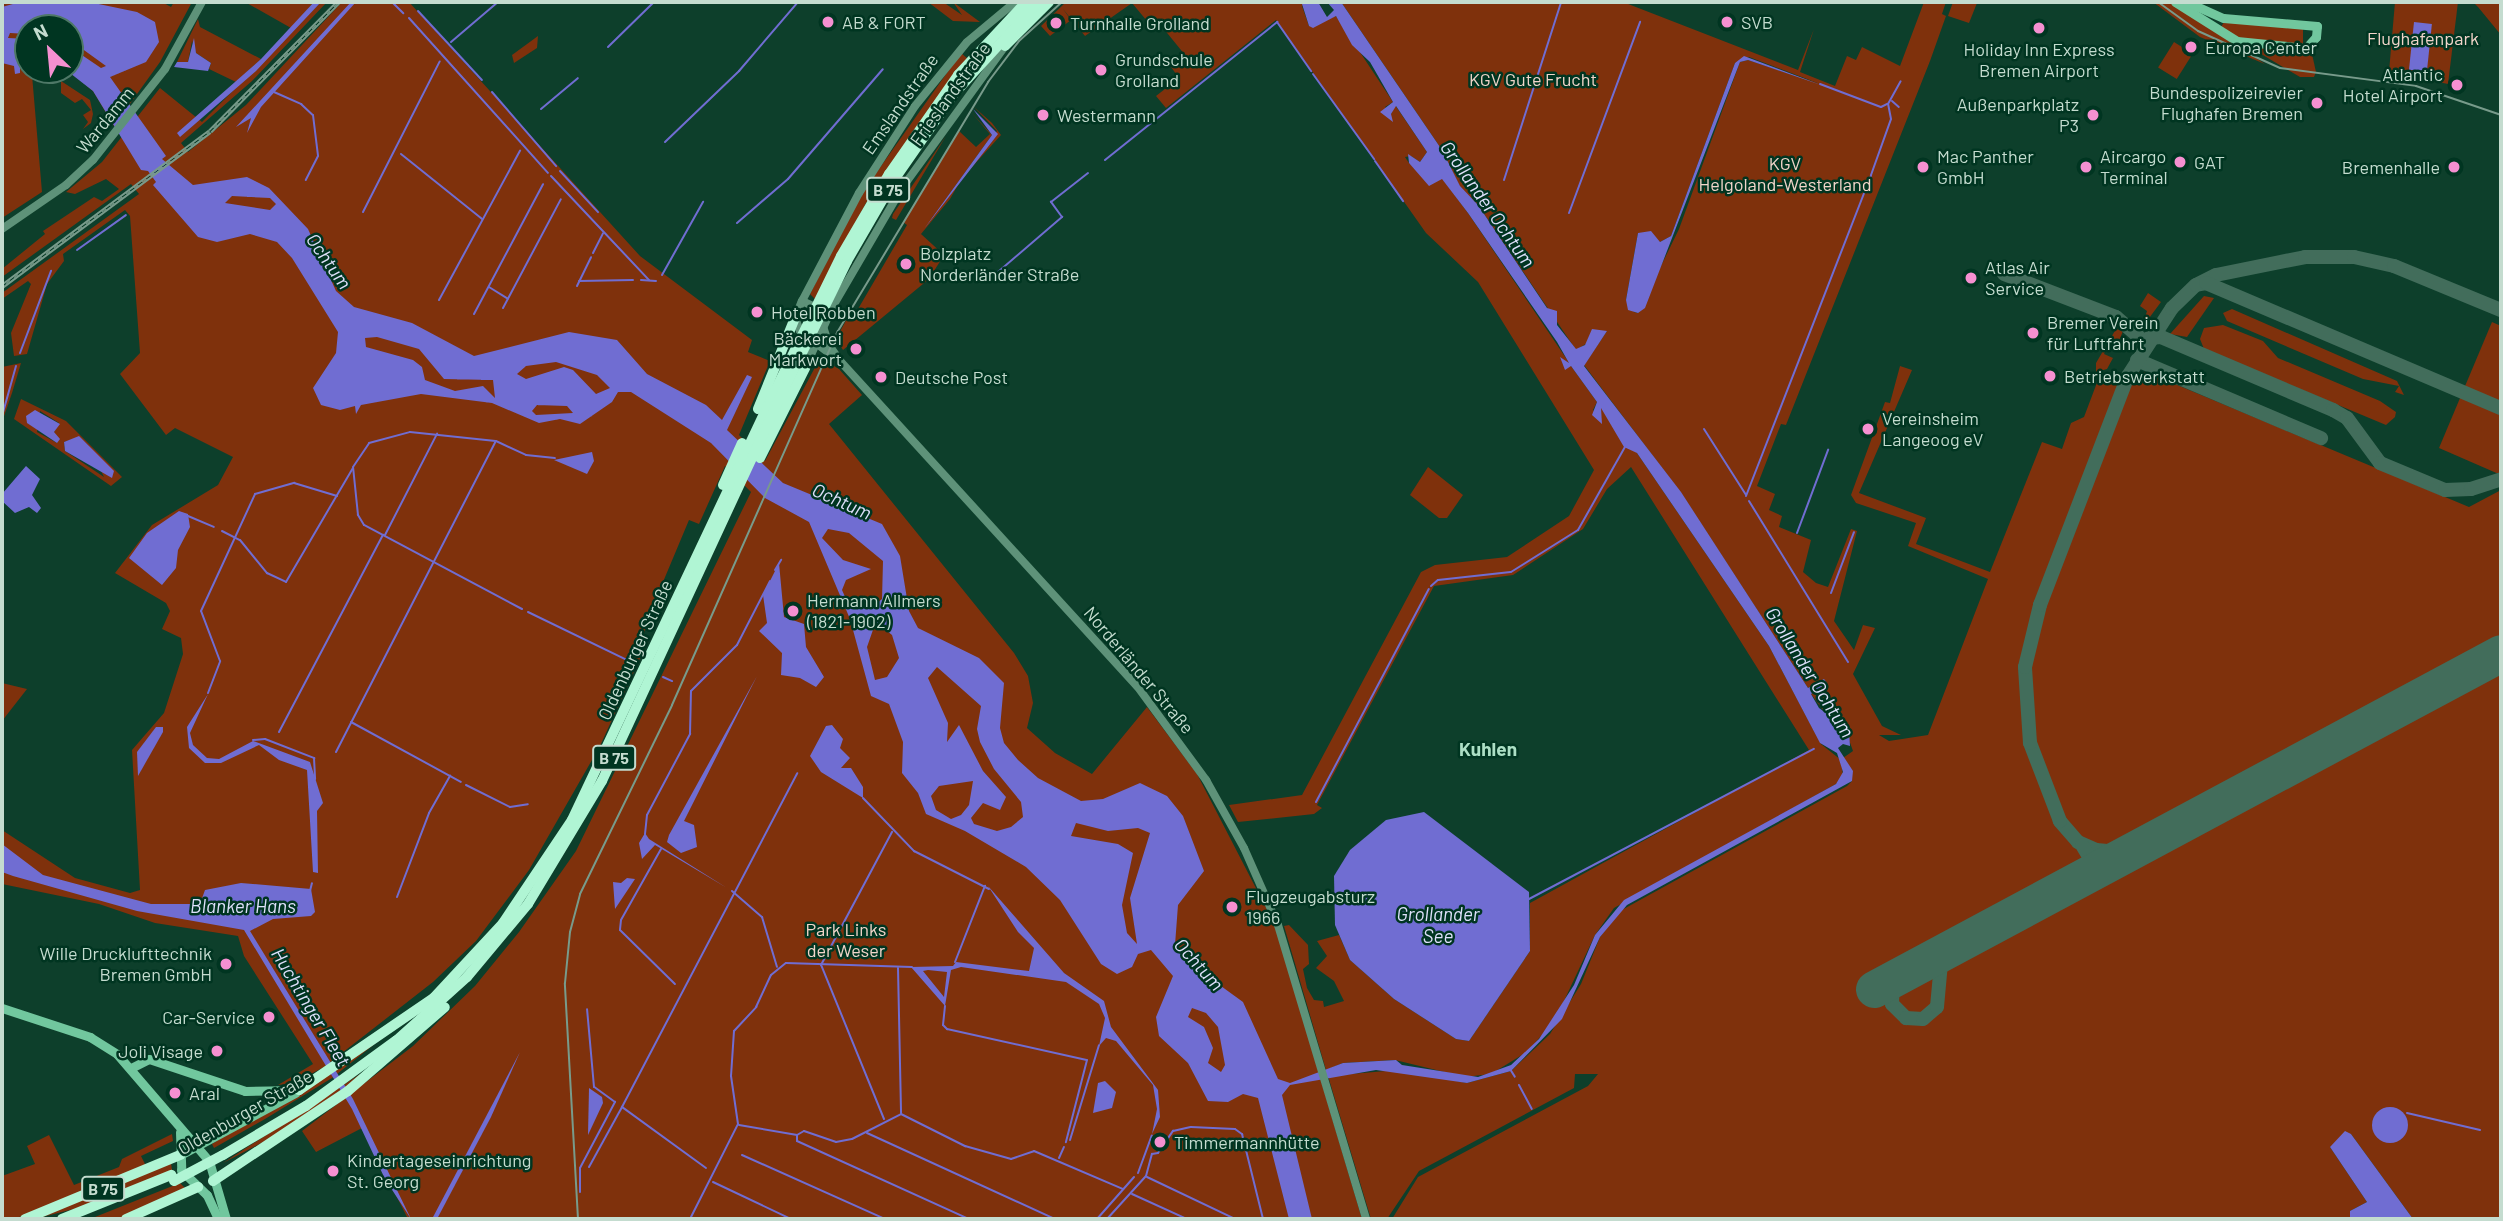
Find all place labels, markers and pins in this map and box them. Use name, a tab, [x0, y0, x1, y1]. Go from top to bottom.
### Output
place label: AB & FORT	[842, 11, 926, 33]
place label: SVB	[1741, 11, 1773, 33]
place label: Turnhalle Grolland	[1070, 12, 1210, 34]
marker: AB & FORT	[820, 14, 836, 30]
marker: SVB	[1719, 14, 1735, 30]
marker: Turnhalle Grolland	[1048, 15, 1064, 31]
marker: Holiday Inn Express Bremen Airport	[2031, 20, 2047, 36]
place label: Europa Center	[2205, 36, 2317, 58]
place label: Holiday Inn Express Bremen Airport	[1963, 39, 2115, 82]
marker: Europa Center	[2183, 39, 2199, 55]
place label: Grundschule Grolland	[1115, 49, 1213, 92]
marker: Grundschule Grolland	[1093, 62, 1109, 78]
place label: Atlantic Hotel Airport	[2343, 64, 2443, 106]
marker: Atlantic Hotel Airport	[2449, 77, 2465, 93]
place label: Bundespolizeirevier Flughafen Bremen	[2149, 82, 2303, 124]
place label: Außenparkplatz P3	[1957, 94, 2079, 136]
marker: Bundespolizeirevier Flughafen Bremen	[2309, 95, 2325, 111]
place label: Westermann	[1057, 104, 1156, 126]
marker: Westermann	[1035, 107, 1051, 123]
marker: Außenparkplatz P3	[2085, 107, 2101, 123]
place label: Mac Panther GmbH	[1937, 146, 2034, 188]
place label: Aircargo Terminal	[2100, 146, 2168, 188]
place label: GAT	[2194, 151, 2225, 173]
marker: GAT	[2172, 154, 2188, 170]
place label: Bremenhalle	[2342, 156, 2440, 178]
marker: Mac Panther GmbH	[1915, 159, 1931, 175]
marker: Aircargo Terminal	[2078, 159, 2094, 175]
marker: Bremenhalle	[2446, 159, 2462, 175]
place label: Bolzplatz Norderländer Straße	[920, 243, 1079, 286]
marker: Bolzplatz Norderländer Straße	[898, 256, 914, 272]
place label: Atlas Air Service	[1985, 257, 2050, 300]
marker: Atlas Air Service	[1963, 270, 1979, 286]
place label: Hotel Robben	[771, 301, 876, 323]
marker: Hotel Robben	[749, 304, 765, 320]
place label: Bremer Verein für Luftfahrt	[2047, 312, 2159, 354]
marker: Bremer Verein für Luftfahrt	[2025, 325, 2041, 341]
place label: Bäckerei Markwort	[769, 328, 842, 370]
marker: Bäckerei Markwort	[848, 341, 864, 357]
place label: Betriebswerkstatt	[2064, 365, 2205, 387]
place label: Deutsche Post	[895, 366, 1008, 388]
marker: Betriebswerkstatt	[2042, 368, 2058, 384]
marker: Deutsche Post	[873, 369, 889, 385]
place label: Vereinsheim Langeoog eV	[1882, 408, 1983, 450]
marker: Vereinsheim Langeoog eV	[1860, 421, 1876, 437]
place label: Hermann Allmers (1821-1902)	[807, 590, 941, 632]
marker: Hermann Allmers (1821-1902)	[785, 603, 801, 619]
place label: Flugzeugabsturz 1966	[1246, 886, 1375, 928]
marker: Flugzeugabsturz 1966	[1224, 899, 1240, 915]
place label: Wille Drucklufttechnik Bremen GmbH	[39, 943, 212, 986]
marker: Wille Drucklufttechnik Bremen GmbH	[218, 956, 234, 972]
place label: Car-Service	[162, 1006, 255, 1028]
marker: Car-Service	[261, 1009, 277, 1025]
place label: Joli Visage	[118, 1040, 203, 1062]
marker: Joli Visage	[209, 1043, 225, 1059]
place label: Aral	[189, 1082, 220, 1104]
marker: Aral	[167, 1085, 183, 1101]
place label: Timmermannhütte	[1174, 1131, 1320, 1153]
marker: Timmermannhütte	[1152, 1134, 1168, 1150]
place label: Kindertageseinrichtung St. Georg	[347, 1150, 531, 1192]
marker: Kindertageseinrichtung St. Georg	[325, 1163, 341, 1179]

